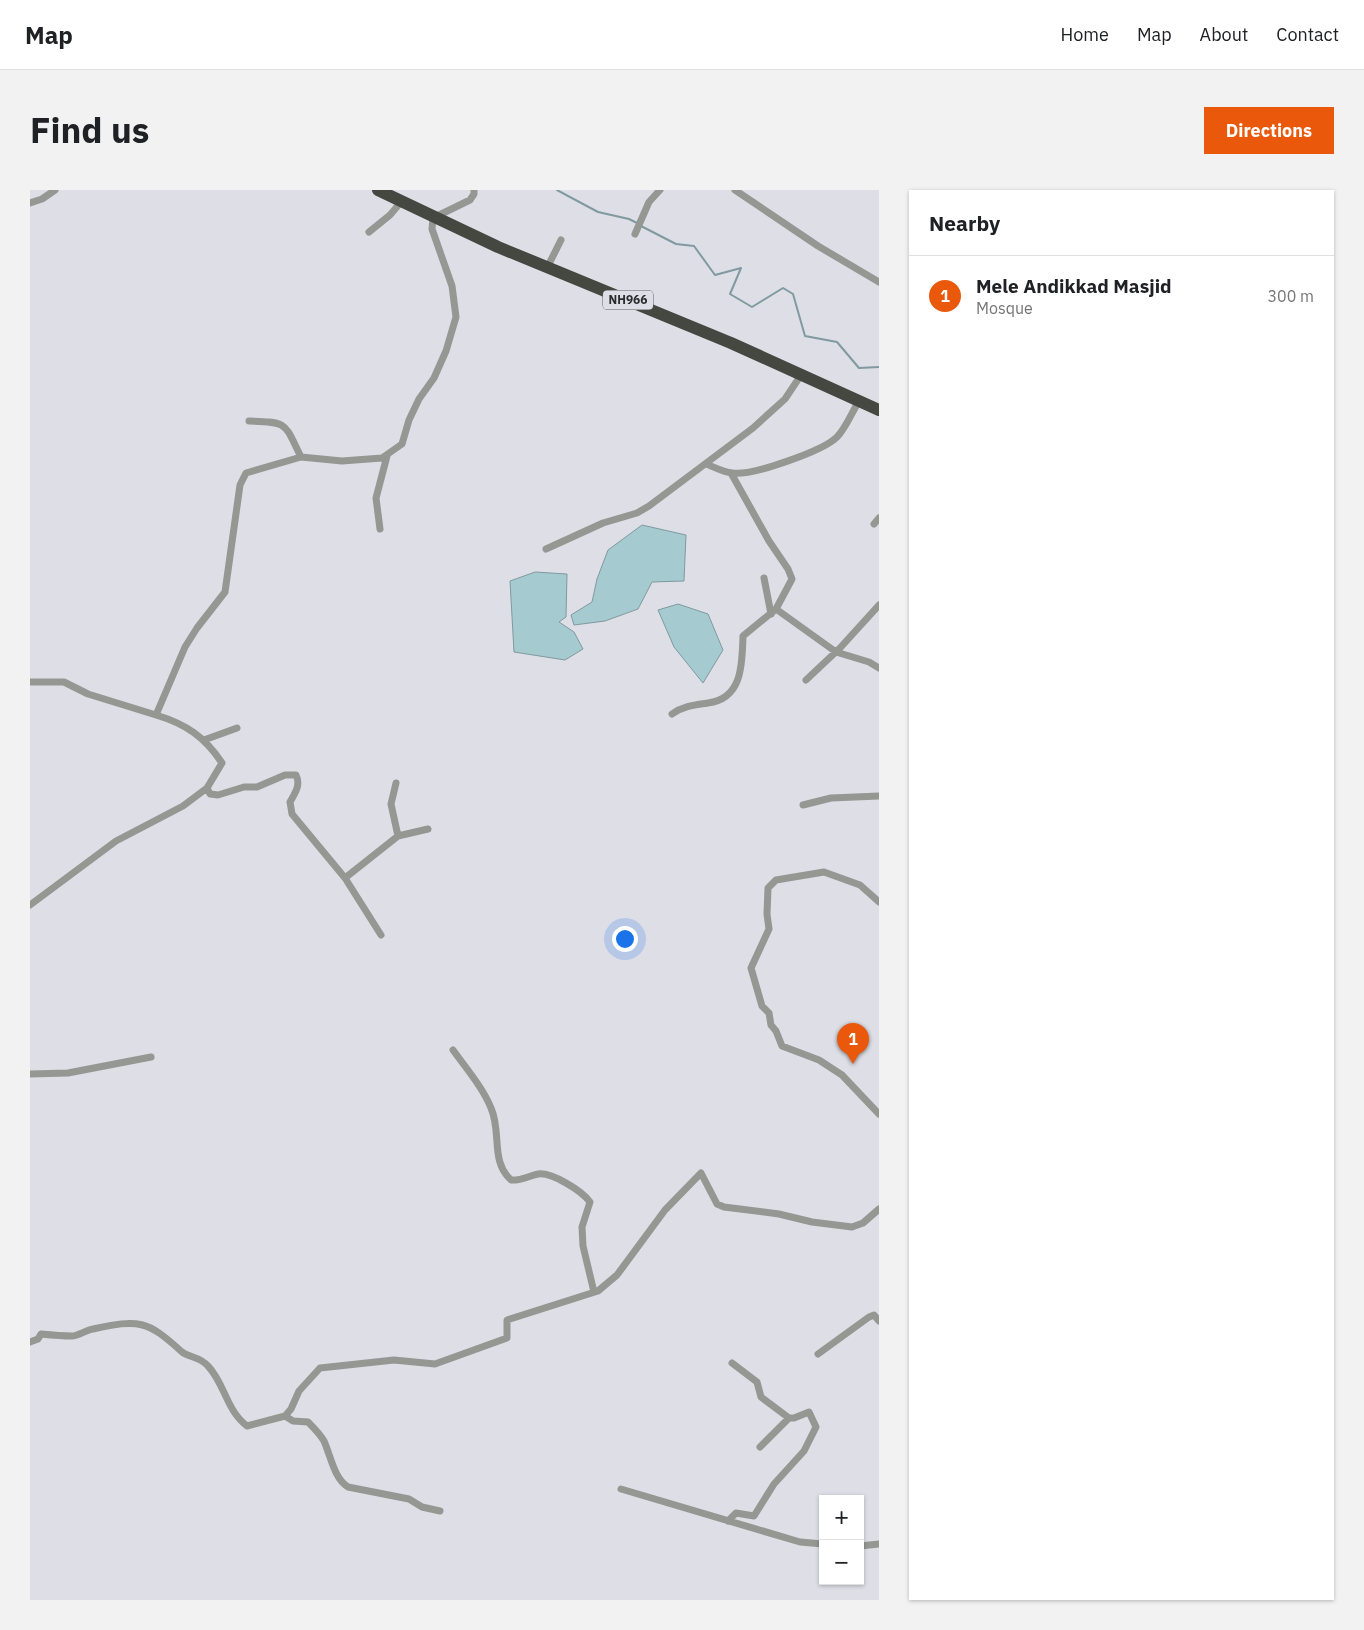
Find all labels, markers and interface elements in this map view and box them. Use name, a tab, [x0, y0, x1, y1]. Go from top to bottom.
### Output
text: Map	[25, 19, 73, 51]
text: Home	[1061, 23, 1109, 46]
text: Map	[1137, 23, 1172, 46]
text: About	[1200, 23, 1248, 46]
text: Contact	[1276, 23, 1339, 46]
text: Find us	[30, 107, 149, 153]
button: Directions	[1204, 107, 1334, 154]
text: Nearby	[929, 209, 1000, 237]
text: Mele Andikkad Masjid	[976, 274, 1172, 298]
text: 1	[940, 286, 950, 306]
text: 300 m	[1267, 286, 1314, 306]
road number: NH966	[603, 290, 653, 310]
text: Mosque	[976, 298, 1033, 318]
your location	[612, 926, 638, 952]
pin: 1	[837, 1023, 869, 1064]
map controls	[819, 1495, 864, 1585]
button: +	[819, 1495, 864, 1540]
button: −	[819, 1540, 864, 1585]

